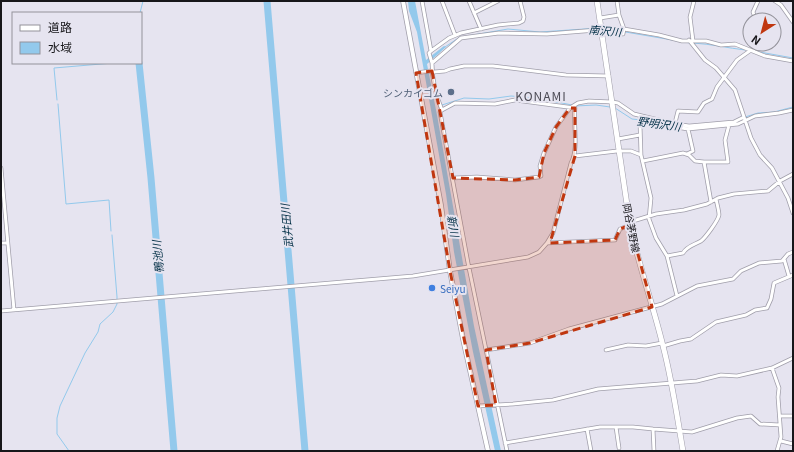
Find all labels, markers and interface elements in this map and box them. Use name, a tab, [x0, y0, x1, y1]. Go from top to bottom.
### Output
legend	[12, 12, 142, 64]
north arrow	[742, 12, 782, 52]
text: 道路	[48, 18, 72, 35]
water label: 南沢川	[588, 21, 623, 39]
text: N	[747, 32, 764, 50]
text: 水域	[48, 38, 72, 55]
place label: シンカイゴム	[383, 85, 443, 100]
marker: シンカイゴム	[446, 87, 456, 97]
district label: KONAMI	[515, 87, 567, 104]
water label: 野明沢川	[636, 112, 683, 134]
water label: 武井田川	[276, 202, 296, 249]
street label: 岡谷茅野線	[620, 202, 644, 254]
water label: 新川	[444, 214, 464, 239]
water label: 鴨池川	[148, 239, 166, 274]
place label: Seiyu	[440, 281, 466, 296]
marker: Seiyu	[427, 283, 437, 293]

